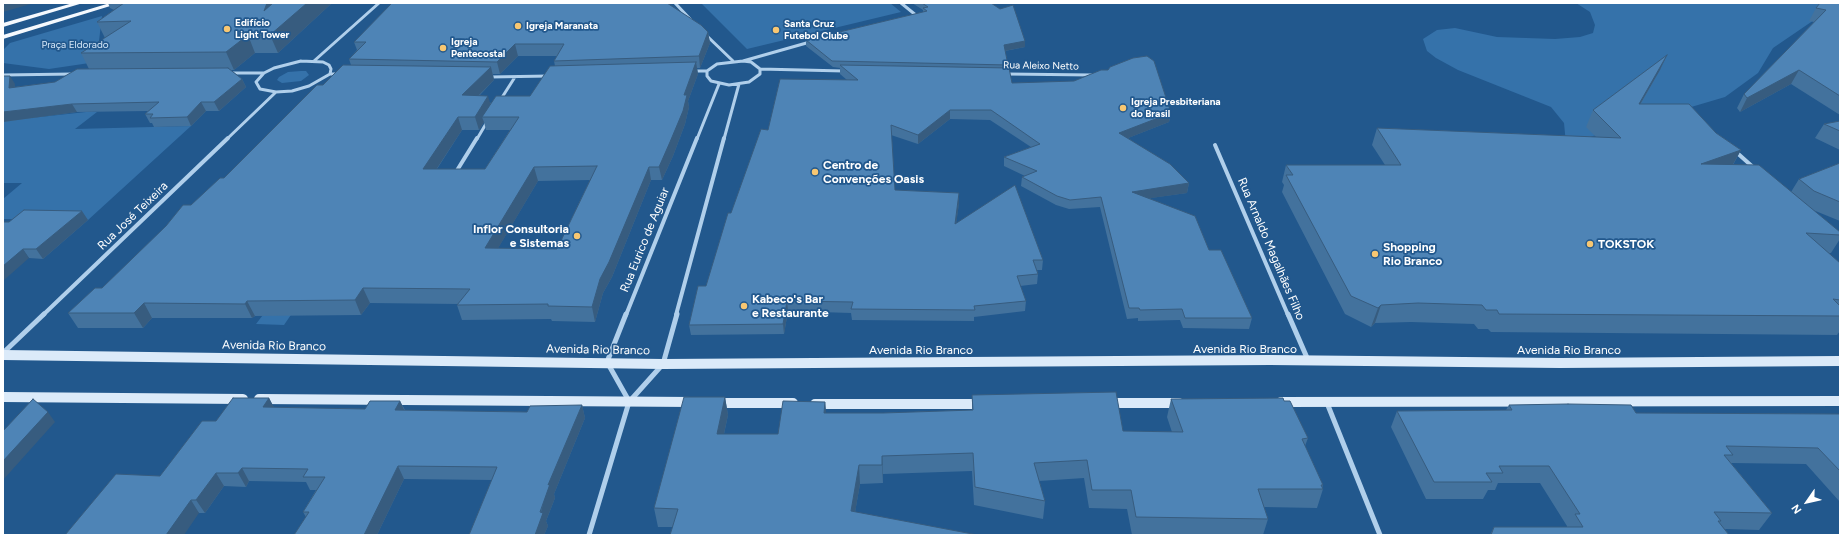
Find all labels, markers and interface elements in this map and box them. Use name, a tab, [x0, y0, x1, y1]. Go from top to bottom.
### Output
place label: Edifício Light Tower	[235, 17, 289, 40]
place label: Santa Cruz Futebol Clube	[784, 18, 848, 42]
place label: Igreja Maranata	[526, 20, 598, 32]
marker: Igreja Maranata	[513, 21, 523, 31]
marker: Edifício Light Tower	[222, 24, 232, 34]
marker: Santa Cruz Futebol Clube	[771, 25, 781, 35]
place label: Igreja Pentecostal	[451, 36, 505, 60]
park label: Praça Eldorado	[41, 39, 109, 51]
marker: Igreja Pentecostal	[438, 43, 448, 53]
street label: Rua Aleixo Netto	[1003, 59, 1079, 73]
place label: Igreja Presbiteriana do Brasil	[1131, 96, 1221, 120]
marker: Igreja Presbiteriana do Brasil	[1118, 103, 1128, 113]
place label: Centro de Convenções Oasis	[823, 158, 924, 186]
marker: Centro de Convenções Oasis	[810, 167, 820, 177]
street label: Rua Arnaldo Magalhães Filho	[1234, 176, 1308, 322]
street label: Rua José Teixeira	[95, 179, 171, 253]
street label: Rua Eurico de Aguiar	[617, 186, 673, 294]
place label: Inflor Consultoria e Sistemas	[473, 222, 569, 250]
marker: Inflor Consultoria e Sistemas	[572, 231, 582, 241]
place label: TOKSTOK	[1598, 237, 1654, 251]
marker: TOKSTOK	[1585, 239, 1595, 249]
place label: Shopping Rio Branco	[1383, 240, 1442, 268]
marker: Shopping Rio Branco	[1370, 249, 1380, 259]
place label: Kabeco's Bar e Restaurante	[752, 292, 829, 320]
marker: Kabeco's Bar e Restaurante	[739, 301, 749, 311]
street label: Avenida Rio Branco	[222, 338, 326, 354]
street label: Avenida Rio Branco	[546, 342, 650, 358]
street label: Avenida Rio Branco	[1193, 342, 1297, 356]
street label: Avenida Rio Branco	[869, 343, 973, 357]
street label: Avenida Rio Branco	[1517, 343, 1621, 357]
north arrow	[1787, 482, 1827, 522]
text: N	[1789, 502, 1804, 516]

